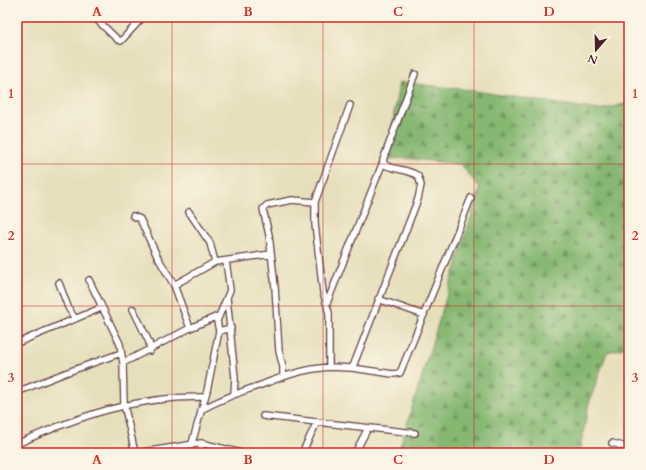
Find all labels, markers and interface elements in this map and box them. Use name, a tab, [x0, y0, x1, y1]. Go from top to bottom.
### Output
text: A	[92, 3, 102, 21]
text: B	[243, 3, 253, 21]
text: C	[393, 3, 403, 21]
text: D	[543, 3, 555, 21]
north arrow	[576, 30, 616, 70]
text: N	[585, 50, 600, 68]
text: 1	[8, 85, 14, 103]
text: 1	[632, 85, 638, 103]
text: 2	[8, 227, 15, 245]
text: 2	[632, 227, 639, 245]
text: 3	[8, 369, 15, 387]
text: 3	[632, 369, 639, 387]
text: A	[92, 451, 102, 469]
text: B	[243, 451, 253, 469]
text: C	[393, 451, 403, 469]
text: D	[543, 451, 555, 469]

